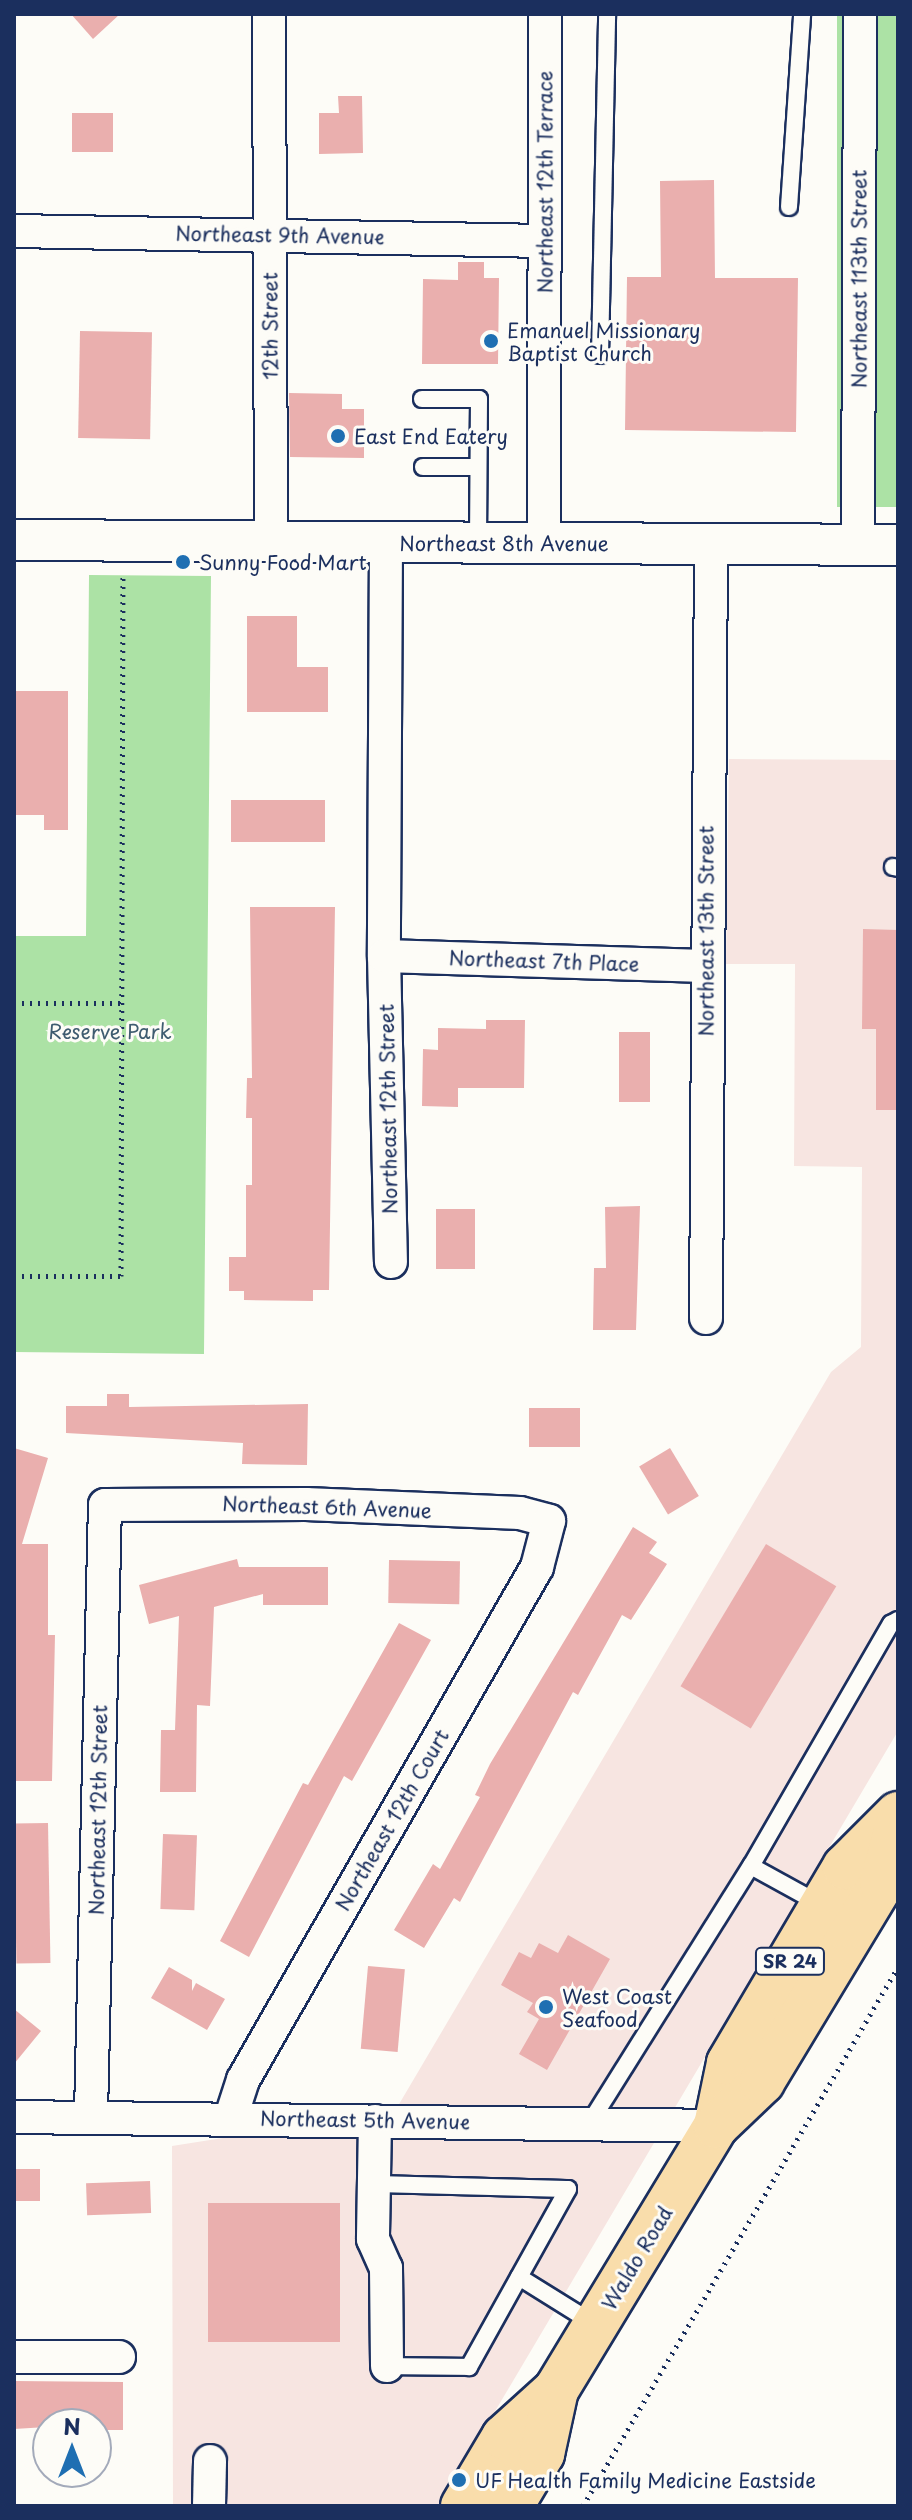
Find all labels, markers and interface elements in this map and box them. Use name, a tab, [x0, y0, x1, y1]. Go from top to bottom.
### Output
street label: Northeast 12th Terrace	[533, 70, 557, 294]
street label: Northeast 113th Street	[847, 170, 871, 388]
street label: Northeast 9th Avenue	[175, 221, 385, 249]
street label: 12th Street	[258, 271, 282, 381]
place label: Emanuel Missionary Baptist Church	[507, 318, 702, 365]
marker: Emanuel Missionary Baptist Church	[482, 332, 500, 350]
place label: East End Eatery	[354, 424, 508, 448]
marker: East End Eatery	[329, 427, 347, 445]
street label: Northeast 8th Avenue	[399, 531, 609, 555]
place label: Sunny Food Mart	[199, 550, 366, 574]
marker: Sunny Food Mart	[174, 553, 192, 571]
street label: Northeast 13th Street	[694, 826, 718, 1036]
street label: Northeast 7th Place	[448, 946, 640, 976]
street label: Northeast 12th Street	[374, 1003, 402, 1215]
park label: Reserve Park	[48, 1019, 172, 1043]
street label: Northeast 6th Avenue	[221, 1491, 433, 1523]
street label: Northeast 12th Street	[84, 1704, 112, 1916]
street label: Northeast 12th Court	[330, 1724, 454, 1916]
road number: SR 24	[754, 1947, 826, 1975]
place label: West Coast Seafood	[562, 1984, 671, 2031]
marker: West Coast Seafood	[537, 1998, 555, 2016]
street label: Northeast 5th Avenue	[260, 2106, 470, 2134]
street label: Waldo Road	[597, 2202, 677, 2314]
north arrow	[32, 2408, 112, 2488]
text: N	[63, 2409, 81, 2442]
place label: UF Health Family Medicine Eastside	[475, 2468, 820, 2492]
marker: UF Health Family Medicine Eastside	[450, 2471, 468, 2489]

